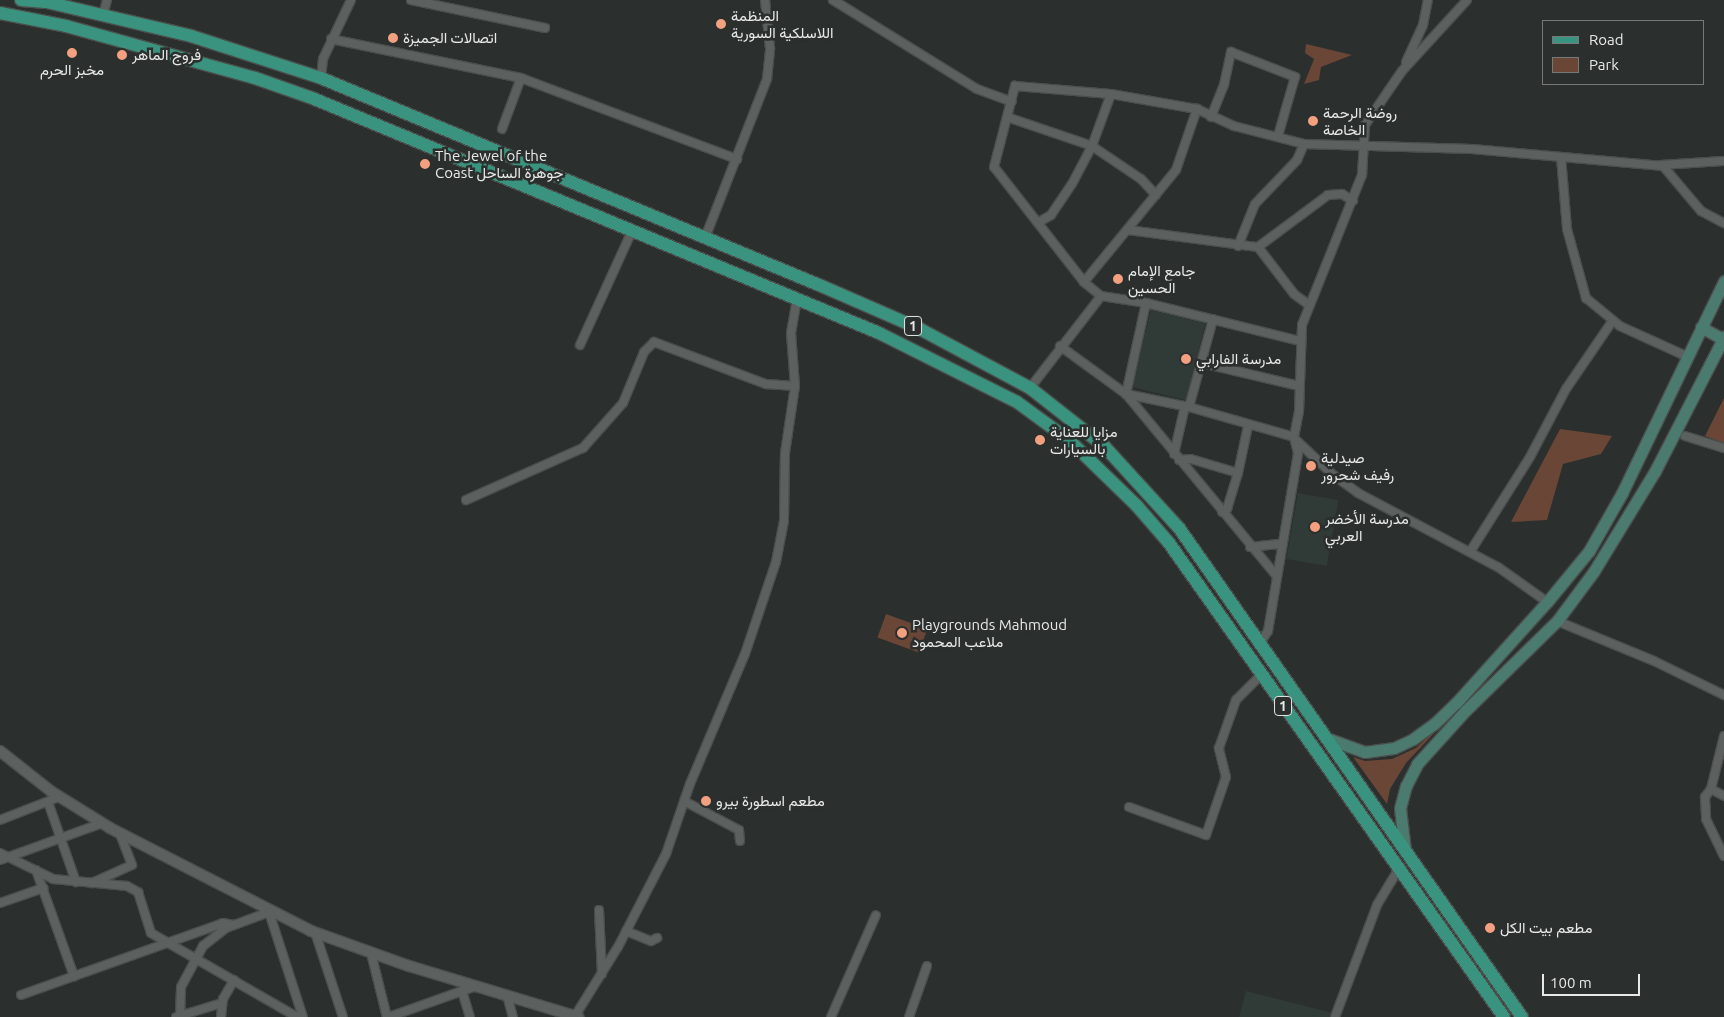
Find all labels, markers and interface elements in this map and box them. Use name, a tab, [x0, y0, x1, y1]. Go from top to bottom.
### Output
place label: المنظمة اللاسلكية السورية	[731, 6, 833, 41]
marker: المنظمة اللاسلكية السورية	[715, 18, 727, 30]
legend	[1542, 20, 1704, 85]
place label: اتصالات الجميزة	[403, 29, 497, 47]
text: Road	[1589, 31, 1624, 48]
marker: اتصالات الجميزة	[387, 32, 399, 44]
place label: فروج الماهر	[132, 46, 201, 64]
marker: مخبز الحرم	[66, 47, 78, 59]
marker: فروج الماهر	[116, 49, 128, 61]
text: Park	[1589, 56, 1619, 73]
place label: مخبز الحرم	[40, 61, 104, 79]
place label: روضة الرحمة الخاصة	[1323, 103, 1397, 138]
marker: روضة الرحمة الخاصة	[1307, 115, 1319, 127]
place label: The Jewel of the Coast جوهرة الساحل	[435, 146, 563, 181]
marker: The Jewel of the Coast جوهرة الساحل	[419, 158, 431, 170]
place label: جامع الإمام الحسين	[1128, 261, 1195, 296]
marker: جامع الإمام الحسين	[1112, 273, 1124, 285]
road number: 1	[903, 314, 923, 338]
place label: مدرسة الفارابي	[1196, 350, 1281, 368]
marker: مدرسة الفارابي	[1180, 353, 1192, 365]
place label: مزايا للعناية بالسيارات	[1050, 422, 1117, 457]
marker: مزايا للعناية بالسيارات	[1034, 434, 1046, 446]
place label: صيدلية رفيف شحرور	[1321, 448, 1394, 483]
marker: صيدلية رفيف شحرور	[1305, 460, 1317, 472]
place label: مدرسة الأخضر العربي	[1325, 509, 1409, 544]
marker: مدرسة الأخضر العربي	[1309, 521, 1321, 533]
place label: Playgrounds Mahmoud ملاعب المحمود	[912, 615, 1067, 650]
marker: Playgrounds Mahmoud ملاعب المحمود	[896, 627, 908, 639]
road number: 1	[1273, 694, 1293, 718]
place label: مطعم اسطورة بيرو	[716, 792, 825, 810]
marker: مطعم اسطورة بيرو	[700, 795, 712, 807]
place label: مطعم بيت الكل	[1500, 919, 1592, 937]
marker: مطعم بيت الكل	[1484, 922, 1496, 934]
scale bar	[1544, 964, 1642, 996]
text: 100 m	[1550, 974, 1592, 991]

